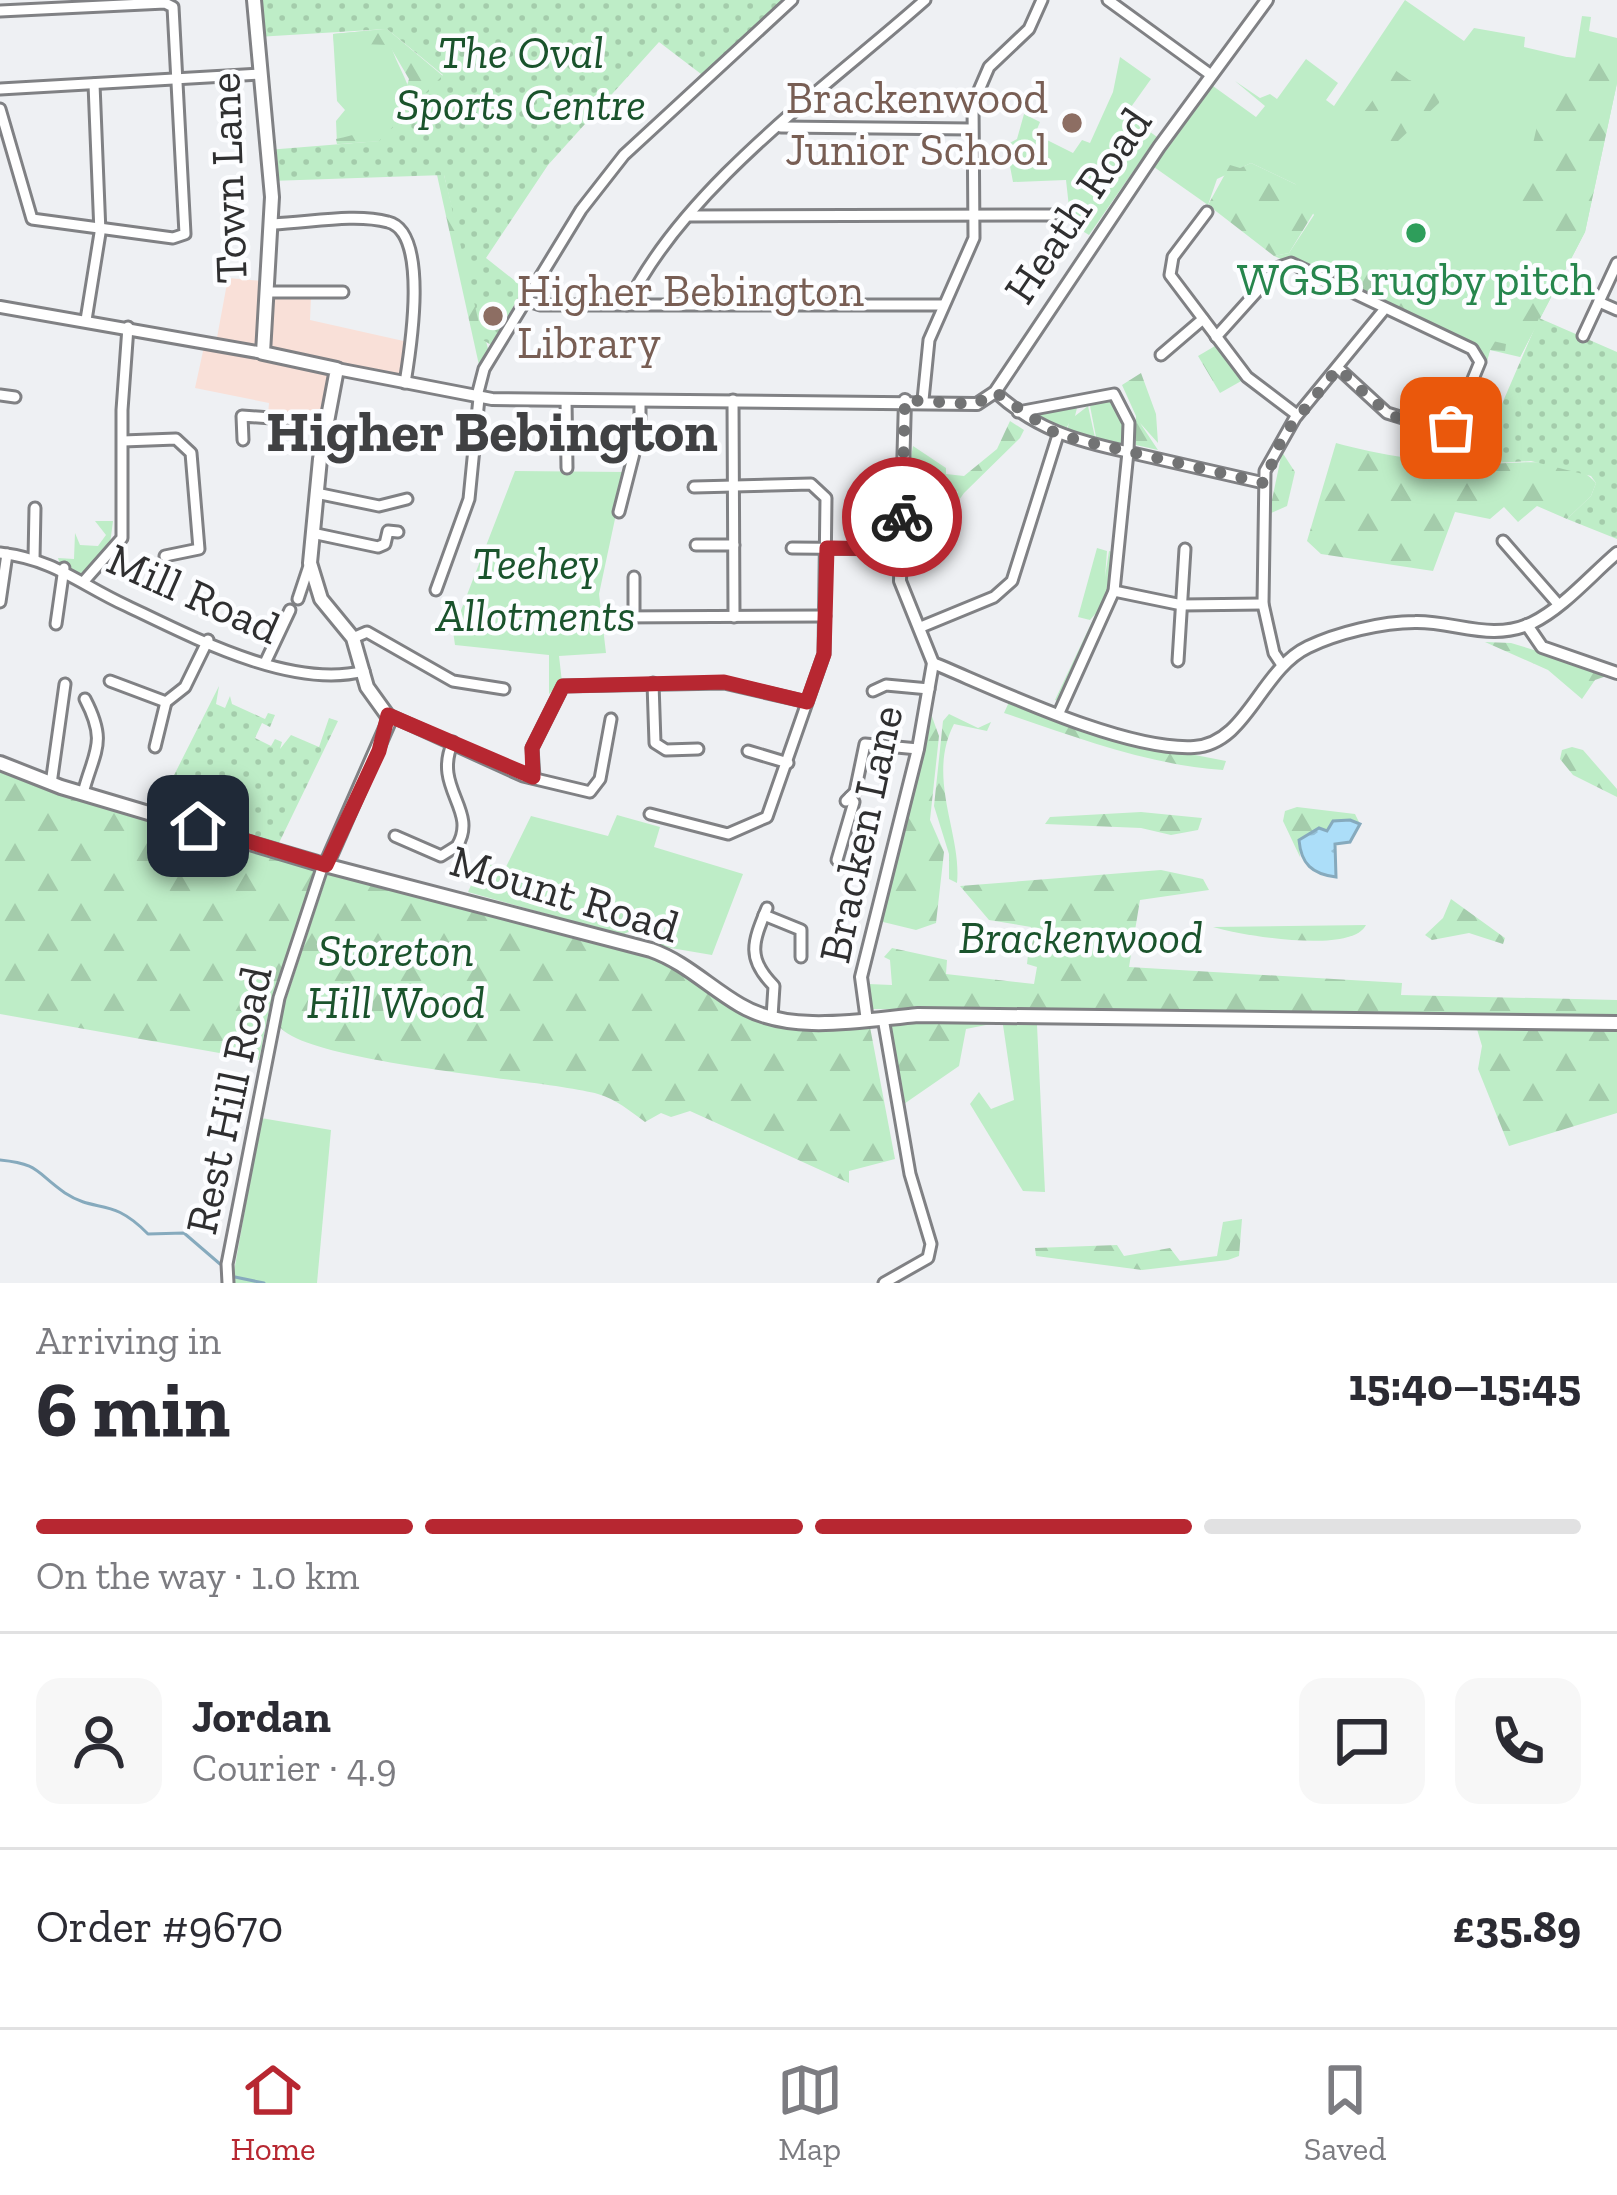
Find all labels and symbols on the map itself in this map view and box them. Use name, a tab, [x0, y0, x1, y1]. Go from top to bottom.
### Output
park label: The Oval Sports Centre	[396, 26, 646, 132]
street label: Town Lane	[197, 71, 259, 285]
place label: Brackenwood Junior School	[785, 71, 1048, 177]
street label: Heath Road	[993, 97, 1163, 314]
marker: Brackenwood Junior School	[1059, 110, 1085, 136]
marker: WGSB rugby pitch	[1403, 220, 1429, 246]
place label: WGSB rugby pitch	[1237, 253, 1595, 307]
place label: Higher Bebington Library	[517, 264, 864, 370]
marker: Higher Bebington Library	[480, 303, 506, 329]
pin	[1400, 377, 1502, 479]
district label: Higher Bebington	[266, 397, 718, 466]
courier	[842, 457, 962, 577]
street label: Mill Road	[99, 532, 289, 656]
park label: Teehey Allotments	[434, 537, 636, 643]
street label: Bracken Lane	[807, 701, 915, 968]
pin	[147, 775, 249, 877]
street label: Mount Road	[444, 834, 686, 954]
park label: Brackenwood	[959, 911, 1203, 965]
park label: Storeton Hill Wood	[307, 924, 485, 1030]
street label: Rest Hill Road	[174, 961, 284, 1239]

